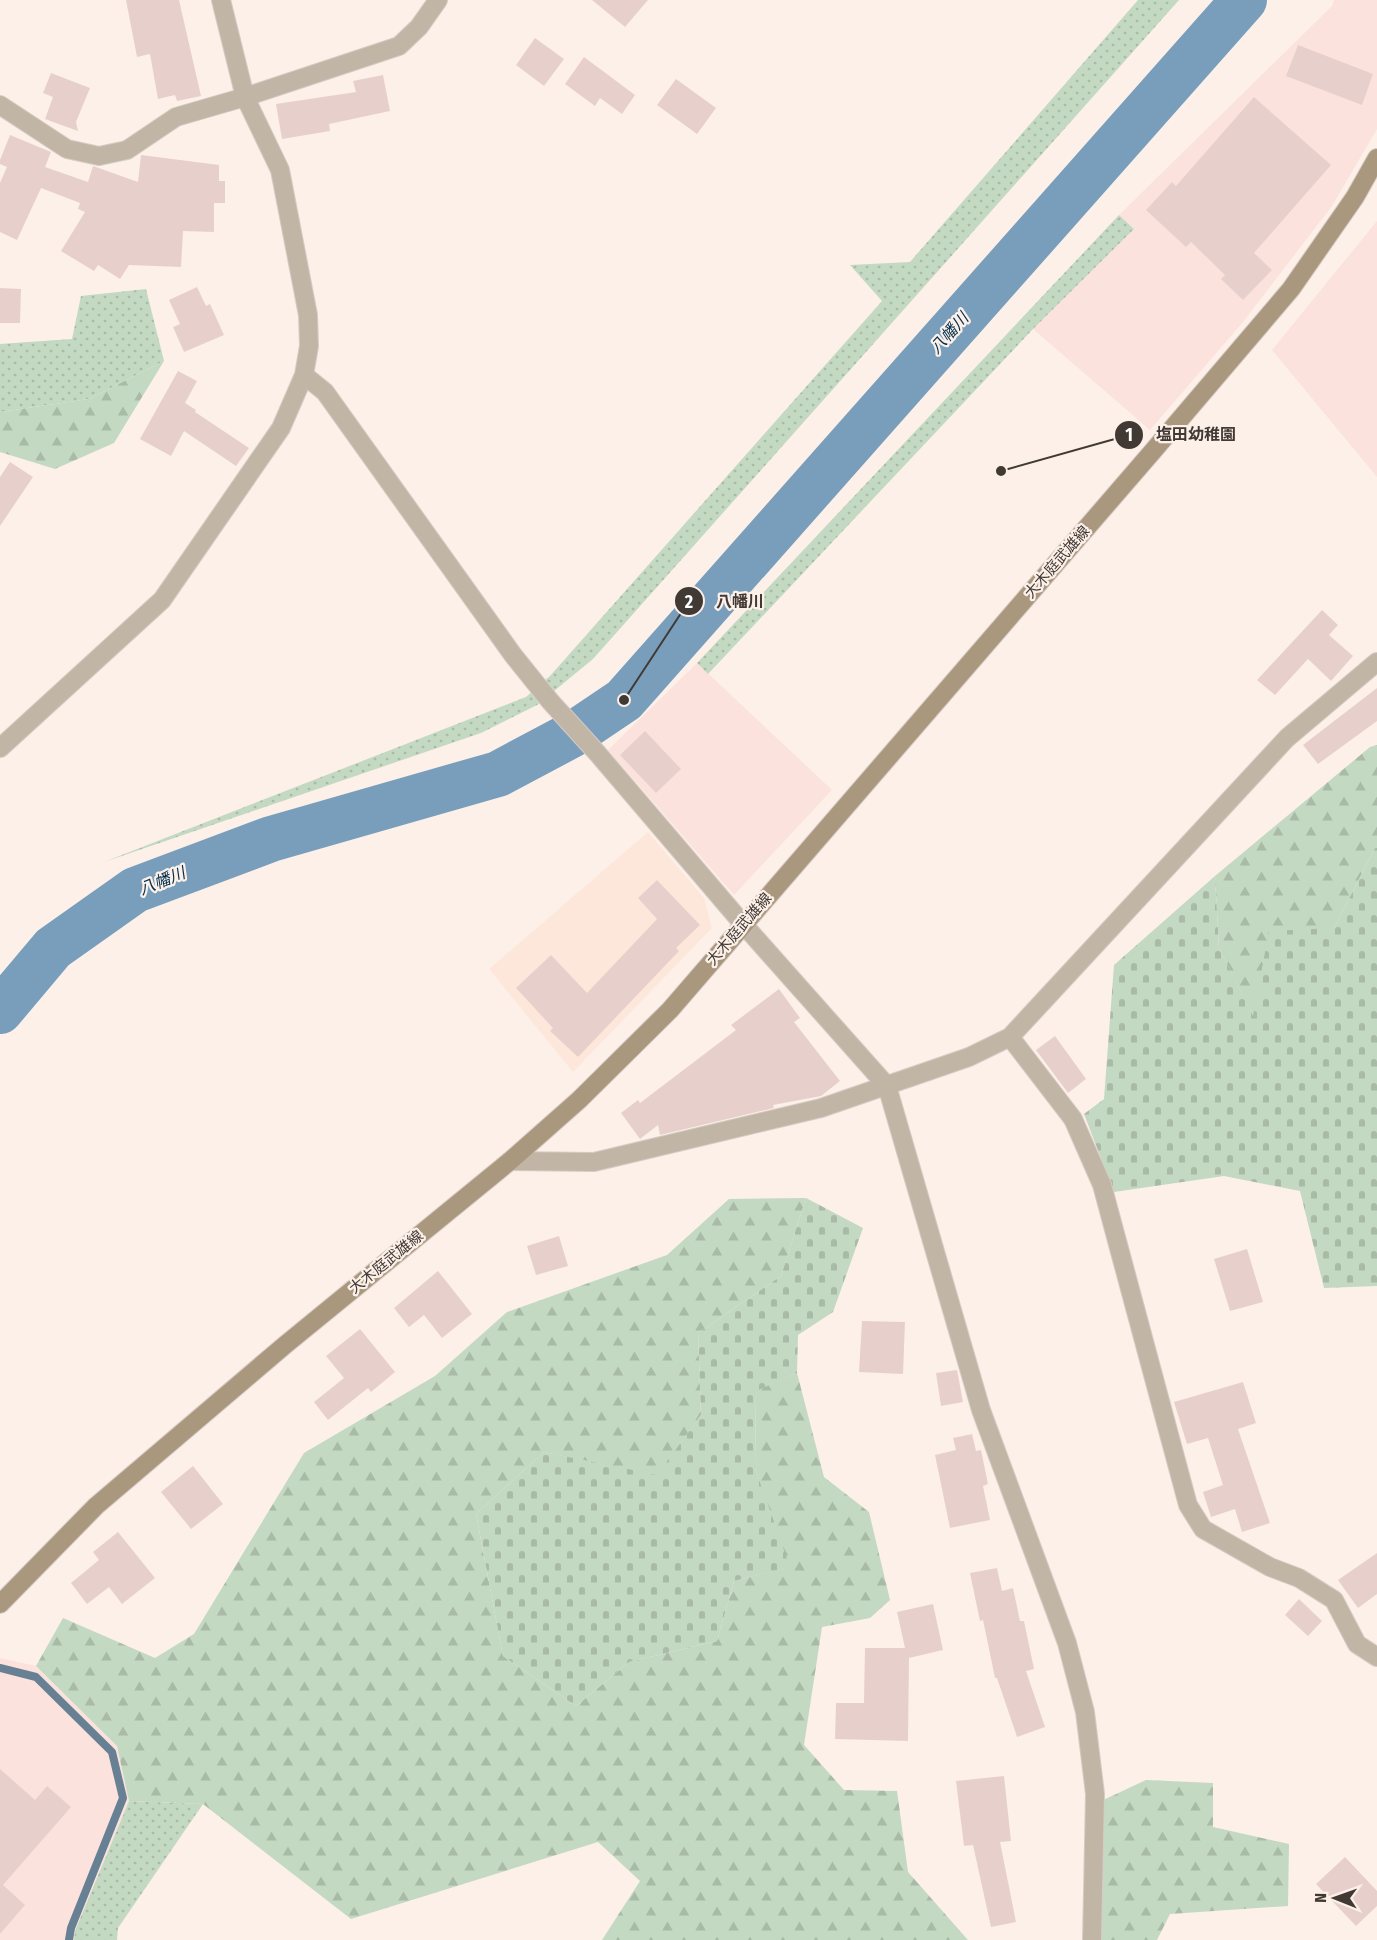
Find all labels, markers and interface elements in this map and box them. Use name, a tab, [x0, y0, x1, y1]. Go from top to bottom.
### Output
water label: 八幡川	[926, 307, 973, 357]
callout: 塩田幼稚園	[1114, 418, 1248, 452]
text: 1	[1125, 424, 1133, 446]
text: 塩田幼稚園	[1156, 425, 1236, 444]
street label: 大木庭武雄線	[1021, 522, 1093, 602]
callout: 八幡川	[674, 584, 776, 618]
text: 2	[684, 591, 693, 613]
text: 八幡川	[716, 592, 764, 611]
water label: 八幡川	[136, 862, 190, 899]
street label: 大木庭武雄線	[703, 889, 775, 969]
street label: 大木庭武雄線	[345, 1227, 427, 1297]
north arrow	[1305, 1868, 1365, 1928]
text: N	[1311, 1893, 1330, 1903]

